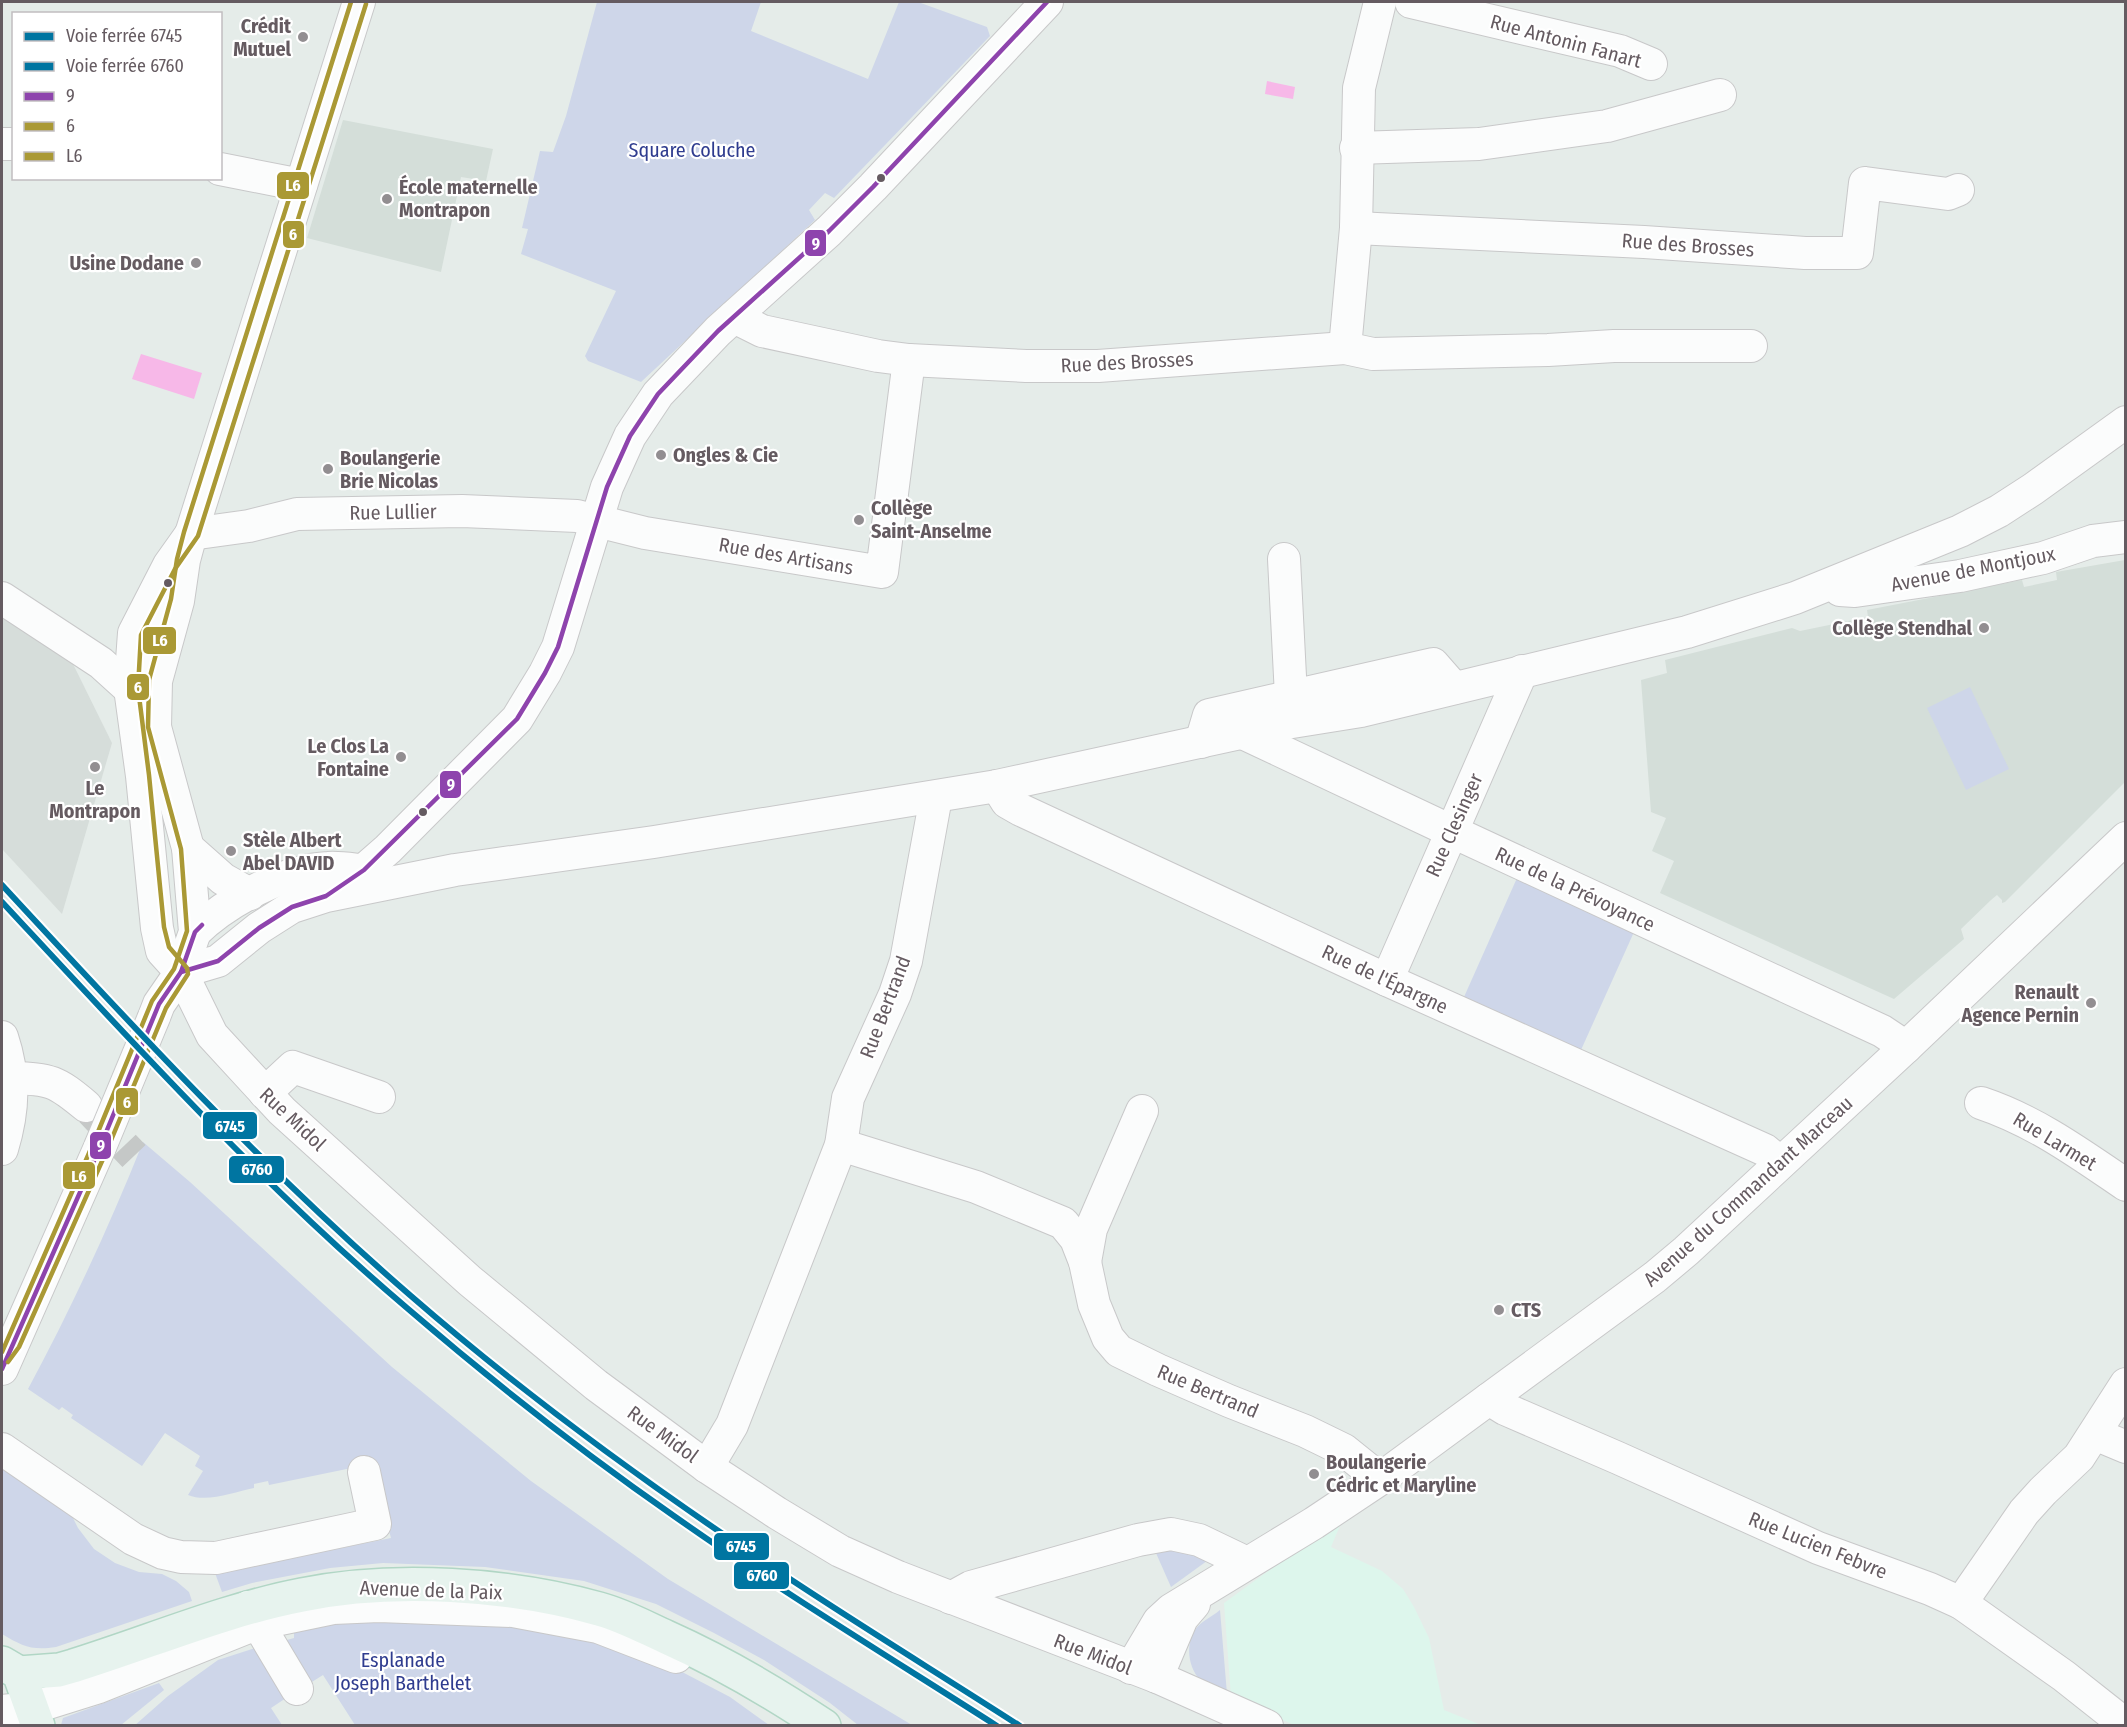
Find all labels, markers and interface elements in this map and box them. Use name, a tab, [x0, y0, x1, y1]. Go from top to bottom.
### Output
street label: Rue Antonin Fanart	[1488, 9, 1645, 73]
legend	[12, 12, 222, 180]
place label: Crédit Mutuel	[233, 14, 292, 61]
text: Voie ferrée 6745	[66, 25, 182, 47]
marker: Crédit Mutuel	[296, 30, 310, 44]
text: Voie ferrée 6760	[66, 55, 184, 77]
text: 9	[66, 85, 75, 107]
text: 6	[66, 115, 75, 137]
park label: Square Coluche	[629, 138, 755, 162]
text: L6	[66, 145, 82, 167]
line badge: L6	[276, 171, 310, 200]
unlabelled marker	[875, 172, 887, 184]
place label: École maternelle Montrapon	[399, 174, 538, 222]
text: L6	[285, 176, 301, 195]
marker: École maternelle Montrapon	[380, 192, 394, 206]
line badge: 6	[282, 220, 305, 249]
text: 6	[289, 225, 297, 244]
street label: Rue des Brosses	[1621, 228, 1755, 262]
line badge: 9	[804, 229, 827, 257]
text: 9	[812, 234, 820, 253]
place label: Usine Dodane	[70, 251, 184, 275]
marker: Usine Dodane	[189, 256, 203, 270]
street label: Rue des Brosses	[1060, 347, 1194, 377]
place label: Ongles & Cie	[673, 443, 778, 467]
place label: Boulangerie Brie Nicolas	[340, 446, 440, 493]
marker: Ongles & Cie	[654, 448, 668, 462]
marker: Boulangerie Brie Nicolas	[321, 462, 335, 476]
place label: Collège Saint-Anselme	[871, 496, 992, 543]
street label: Rue Lullier	[349, 499, 437, 525]
marker: Collège Saint-Anselme	[852, 513, 866, 527]
street label: Rue des Artisans	[717, 532, 855, 580]
street label: Avenue de Montjoux	[1889, 541, 2057, 597]
unlabelled marker	[162, 577, 174, 589]
place label: Collège Stendhal	[1832, 616, 1973, 640]
marker: Collège Stendhal	[1977, 621, 1991, 635]
line badge: L6	[142, 626, 177, 655]
text: L6	[152, 631, 168, 650]
line badge: 6	[126, 673, 150, 701]
text: 6	[134, 678, 142, 697]
place label: Le Clos La Fontaine	[307, 734, 389, 781]
marker: Le Clos La Fontaine	[394, 750, 408, 764]
marker: Le Montrapon	[88, 760, 102, 774]
street label: Rue Clesinger	[1420, 769, 1488, 881]
line badge: 9	[439, 770, 462, 799]
text: 9	[447, 775, 455, 794]
place label: Le Montrapon	[49, 776, 141, 823]
unlabelled marker	[417, 806, 429, 818]
place label: Stèle Albert Abel DAVID	[242, 828, 342, 875]
street label: Rue de la Prévoyance	[1491, 841, 1659, 937]
marker: Stèle Albert Abel DAVID	[224, 844, 238, 858]
street label: Rue de l'Épargne	[1318, 939, 1452, 1019]
street label: Rue Bertrand	[854, 952, 916, 1062]
place label: Renault Agence Pernin	[1961, 980, 2080, 1027]
marker: Renault Agence Pernin	[2084, 996, 2098, 1010]
street label: Rue Midol	[255, 1082, 331, 1156]
line badge: 6	[115, 1087, 139, 1116]
street label: Avenue du Commandant Marceau	[1639, 1091, 1857, 1291]
text: 6	[123, 1093, 131, 1112]
street label: Rue Larmet	[2009, 1107, 2102, 1176]
line badge: 6745	[202, 1111, 258, 1140]
text: 6745	[215, 1117, 245, 1136]
line badge: 9	[89, 1131, 112, 1160]
text: 9	[97, 1136, 105, 1155]
line badge: 6760	[228, 1155, 285, 1184]
text: 6760	[241, 1160, 273, 1179]
line badge: L6	[62, 1161, 96, 1190]
text: L6	[71, 1167, 87, 1186]
place label: CTS	[1511, 1298, 1541, 1322]
marker: CTS	[1492, 1303, 1506, 1317]
street label: Rue Bertrand	[1154, 1359, 1262, 1423]
street label: Rue Midol	[623, 1400, 703, 1468]
place label: Boulangerie Cédric et Maryline	[1326, 1450, 1476, 1497]
marker: Boulangerie Cédric et Maryline	[1307, 1467, 1321, 1481]
street label: Rue Lucien Febvre	[1745, 1506, 1891, 1584]
line badge: 6745	[713, 1532, 770, 1561]
text: 6745	[726, 1537, 756, 1556]
line badge: 6760	[733, 1561, 790, 1590]
text: 6760	[746, 1566, 778, 1585]
street label: Avenue de la Paix	[359, 1576, 503, 1604]
street label: Rue Midol	[1051, 1628, 1135, 1680]
park label: Esplanade Joseph Barthelet	[335, 1648, 472, 1695]

